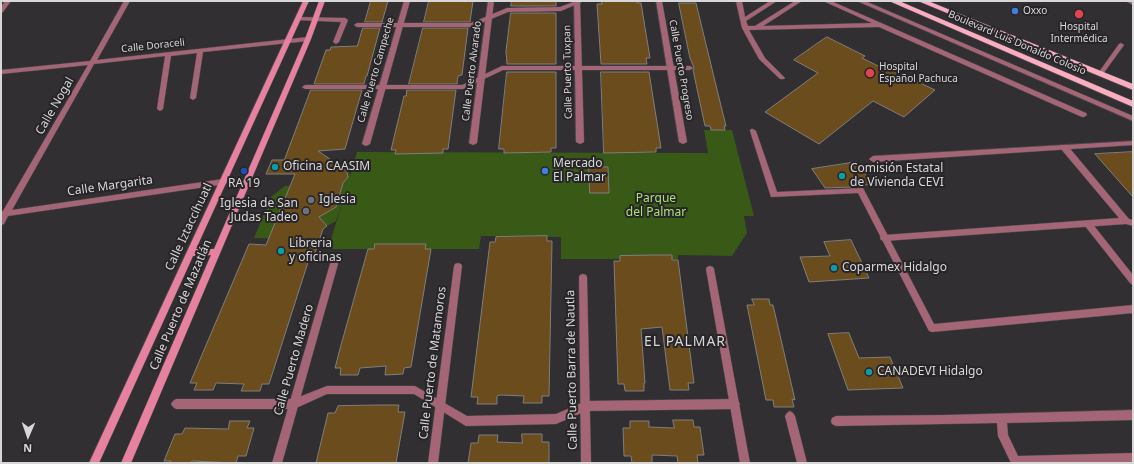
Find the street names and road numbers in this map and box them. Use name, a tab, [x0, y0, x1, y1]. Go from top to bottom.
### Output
street label: Boulevard Luis Donaldo Colosio	[946, 8, 1088, 78]
street label: Calle Puerto Campeche	[355, 16, 397, 124]
street label: Calle Puerto Progreso	[666, 19, 696, 121]
street label: Calle Puerto Alvarado	[460, 20, 484, 122]
street label: Calle Puerto Tuxpan	[561, 25, 575, 119]
street label: Calle Doraceli	[121, 37, 185, 55]
street label: Calle Nogal	[33, 75, 77, 137]
street label: Calle Margarita	[66, 173, 154, 199]
street label: Calle Iztaccíhuatl	[162, 181, 216, 273]
street label: Calle Puerto de Mazatlán	[147, 238, 215, 372]
street label: Calle Puerto de Matamoros	[416, 286, 450, 440]
street label: Calle Puerto Barra de Nautla	[563, 290, 581, 450]
street label: Calle Puerto Madero	[271, 303, 317, 417]

